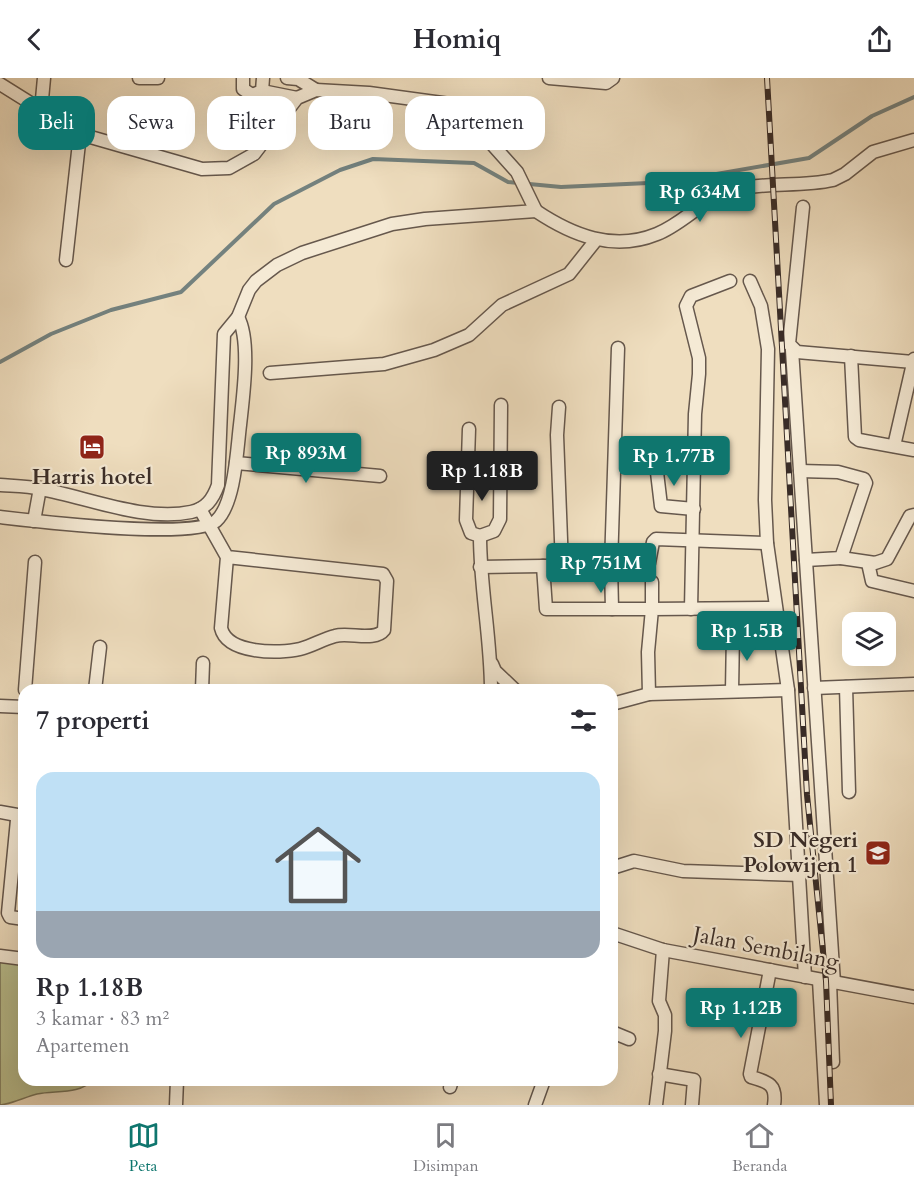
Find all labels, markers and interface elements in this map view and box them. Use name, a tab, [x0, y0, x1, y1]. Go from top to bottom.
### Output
text: Homiq	[413, 21, 501, 58]
icon: back	[18, 23, 51, 56]
icon: share	[863, 23, 896, 56]
chip: Beli	[18, 96, 95, 150]
chip: Sewa	[107, 96, 195, 150]
chip: Filter	[207, 96, 296, 150]
chip: Baru	[308, 96, 393, 150]
chip: Apartemen	[405, 96, 545, 150]
pin: Rp 634M	[645, 172, 755, 223]
text: Rp 634M	[659, 178, 741, 205]
hotel icon: Harris hotel	[77, 432, 107, 462]
pin: Rp 893M	[251, 433, 361, 484]
pin: Rp 1.77B	[612, 436, 736, 487]
text: Rp 893M	[265, 439, 347, 466]
text: Rp 1.77B	[633, 442, 715, 469]
pin: Rp 1.18B	[420, 451, 544, 502]
text: Rp 1.18B	[441, 457, 523, 484]
place label: Harris hotel	[32, 462, 153, 492]
pin: Rp 751M	[546, 543, 656, 594]
text: Rp 751M	[560, 549, 642, 576]
pin: Rp 1.5B	[692, 611, 802, 662]
map controls	[842, 612, 896, 666]
button: layers	[842, 612, 896, 666]
text: Rp 1.5B	[711, 617, 783, 644]
text: 7 properti	[36, 703, 149, 738]
icon: filters	[567, 704, 600, 737]
icon: home	[264, 811, 372, 919]
place label: SD Negeri Polowijen 1	[743, 825, 858, 880]
school or university icon: SD Negeri Polowijen 1	[863, 838, 893, 868]
street label: Jalan Sembilang	[688, 919, 842, 977]
text: Rp 1.18B	[36, 970, 143, 1005]
pin: Rp 1.12B	[679, 988, 803, 1039]
text: Rp 1.12B	[700, 994, 782, 1021]
text: 3 kamar · 83 m²	[36, 1005, 169, 1032]
text: Apartemen	[36, 1032, 130, 1059]
tab: Peta	[127, 1119, 160, 1177]
tab: Disimpan	[413, 1119, 478, 1177]
tab: Beranda	[732, 1119, 787, 1177]

